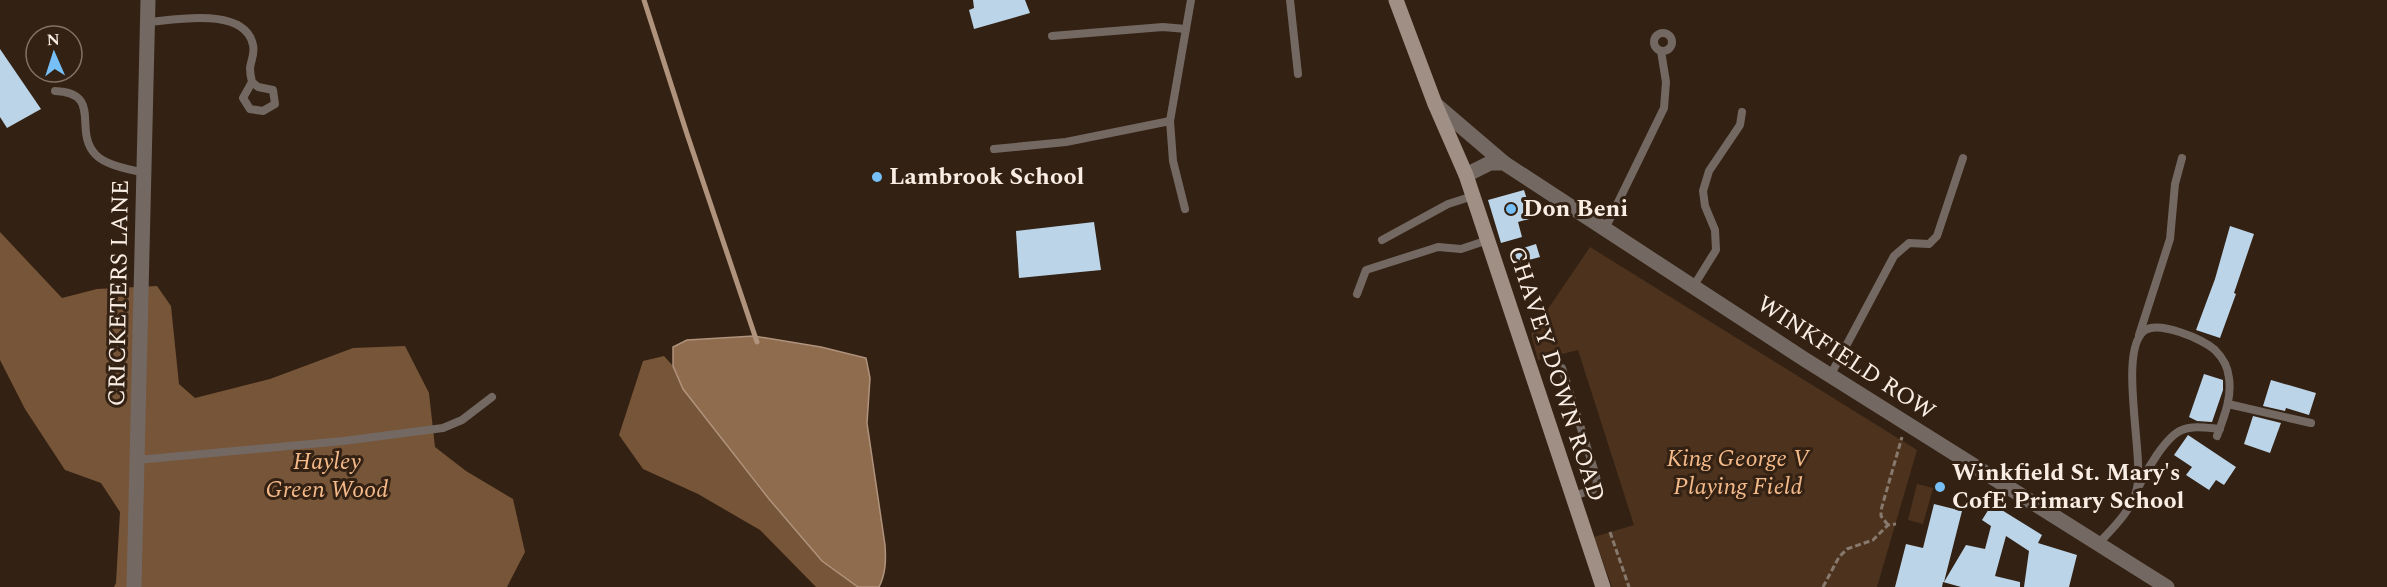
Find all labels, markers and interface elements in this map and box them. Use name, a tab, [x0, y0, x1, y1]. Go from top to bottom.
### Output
north arrow	[24, 24, 84, 84]
text: N	[46, 28, 60, 52]
place label: Lambrook School	[889, 159, 1085, 195]
marker: Lambrook School	[870, 170, 884, 184]
street label: CRICKETERS LANE	[99, 179, 139, 407]
place label: Don Beni	[1523, 191, 1628, 227]
marker: Don Beni	[1504, 202, 1518, 216]
street label: CHAVEY DOWN ROAD	[1498, 242, 1614, 506]
street label: WINKFIELD ROW	[1750, 287, 1943, 430]
park label: King George V Playing Field	[1667, 441, 1811, 505]
park label: Hayley Green Wood	[266, 444, 388, 508]
place label: Winkfield St. Mary's CofE Primary School	[1952, 455, 2185, 519]
marker: Winkfield St. Mary's CofE Primary School	[1933, 480, 1947, 494]

